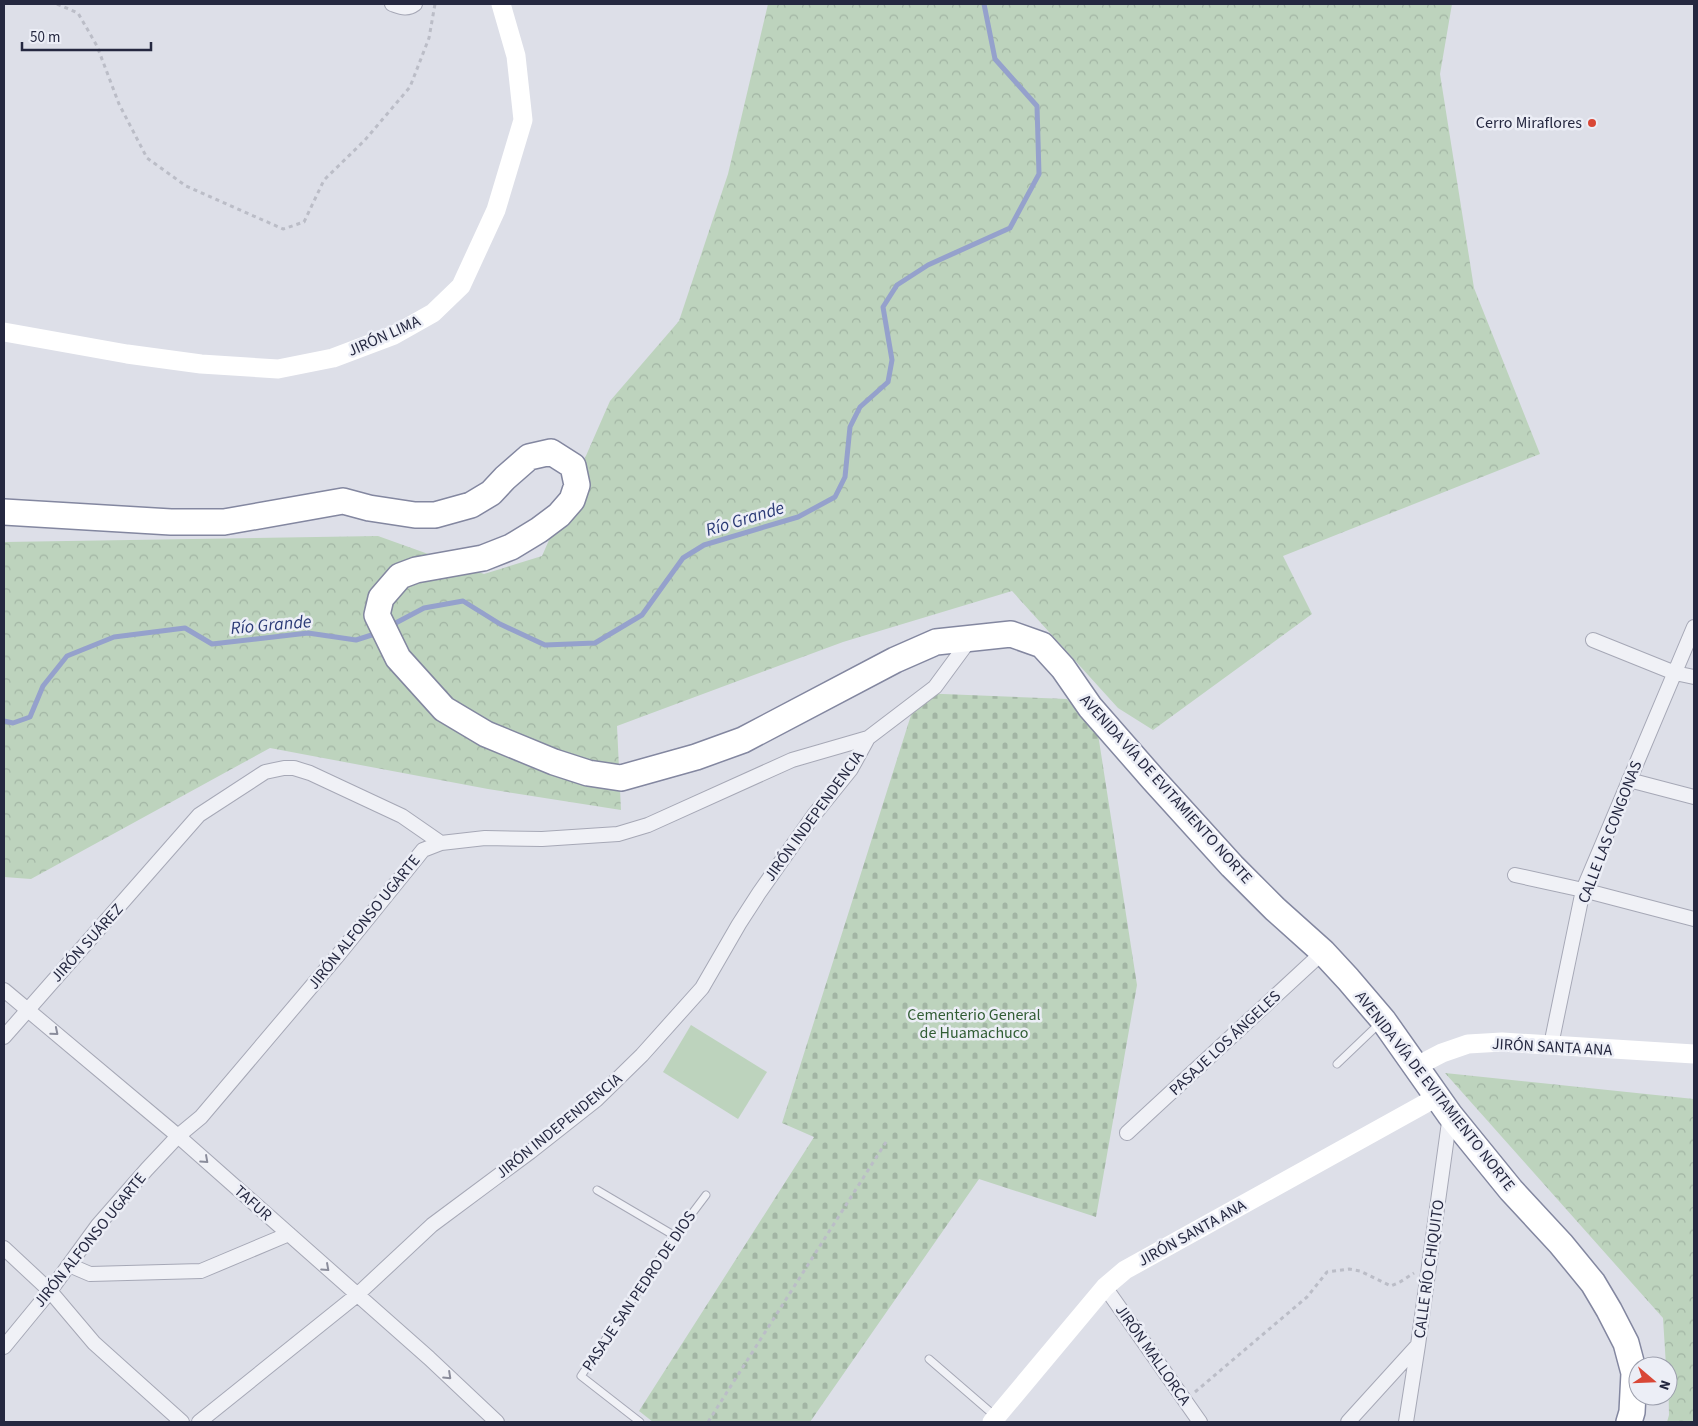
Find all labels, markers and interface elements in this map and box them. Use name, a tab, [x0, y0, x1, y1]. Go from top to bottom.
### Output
scale bar	[22, 20, 151, 52]
text: 50 m	[30, 27, 60, 48]
place label: Cerro Miraflores	[1476, 112, 1582, 134]
marker: Cerro Miraflores	[1586, 117, 1598, 129]
street label: JIRÓN LIMA	[344, 310, 424, 362]
water label: Río Grande	[703, 495, 788, 543]
water label: Río Grande	[230, 609, 313, 641]
street label: AVENIDA VÍA DE EVITAMIENTO NORTE	[1075, 689, 1257, 889]
street label: JIRÓN INDEPENDENCIA	[759, 746, 869, 886]
street label: CALLE LAS CONGONAS	[1573, 758, 1647, 906]
street label: JIRÓN ALFONSO UGARTE	[303, 850, 425, 994]
street label: JIRÓN SUÁREZ	[46, 899, 128, 987]
street label: PASAJE LOS ÁNGELES	[1164, 985, 1286, 1101]
street label: AVENIDA VÍA DE EVITAMIENTO NORTE	[1350, 986, 1520, 1196]
park label: Cementerio General de Huamachuco	[907, 1004, 1041, 1044]
one-way arrow	[49, 1026, 58, 1034]
street label: JIRÓN SANTA ANA	[1491, 1033, 1613, 1061]
street label: JIRÓN INDEPENDENCIA	[491, 1068, 627, 1184]
one-way arrow	[200, 1154, 209, 1163]
street label: JIRÓN ALFONSO UGARTE	[29, 1168, 151, 1312]
street label: TAFUR	[229, 1180, 277, 1226]
street label: JIRÓN SANTA ANA	[1134, 1194, 1250, 1272]
street label: CALLE RÍO CHIQUITO	[1408, 1198, 1450, 1340]
street label: PASAJE SAN PEDRO DE DIOS	[577, 1206, 701, 1376]
one-way arrow	[321, 1262, 330, 1271]
street label: JIRÓN MALLORCA	[1110, 1300, 1196, 1410]
north arrow	[1628, 1356, 1678, 1406]
one-way arrow	[442, 1370, 451, 1379]
text: N	[1653, 1377, 1675, 1393]

